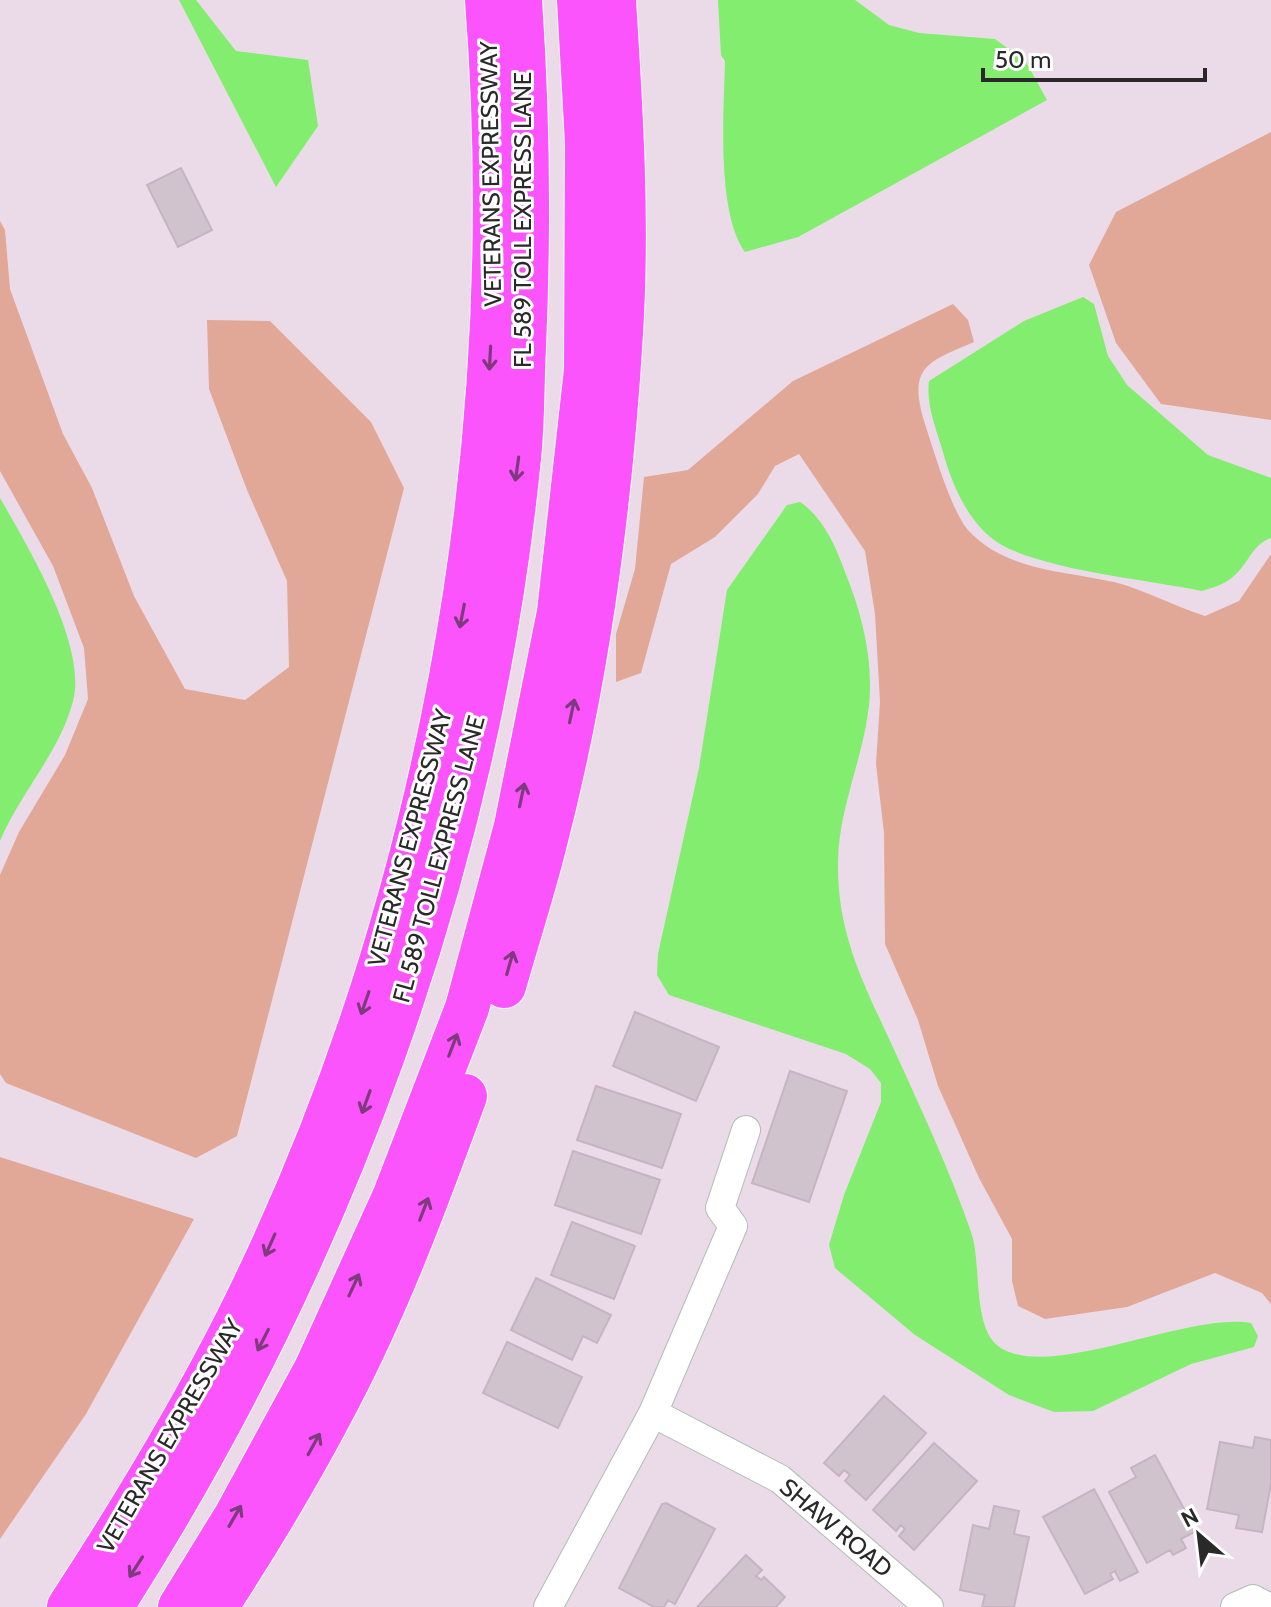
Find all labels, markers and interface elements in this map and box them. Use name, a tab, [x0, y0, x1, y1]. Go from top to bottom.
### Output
scale bar	[983, 32, 1205, 82]
street label: VETERANS EXPRESSWAY	[474, 41, 507, 307]
text: 50 m	[995, 45, 1051, 74]
street label: FL 589 TOLL EXPRESS LANE	[508, 72, 537, 368]
one-way arrow	[482, 344, 497, 371]
one-way arrow	[509, 456, 524, 482]
one-way arrow	[454, 603, 469, 628]
one-way arrow	[565, 699, 580, 725]
street label: VETERANS EXPRESSWAY	[361, 706, 458, 970]
street label: FL 589 TOLL EXPRESS LANE	[386, 712, 491, 1006]
one-way arrow	[515, 782, 530, 808]
one-way arrow	[503, 951, 518, 977]
one-way arrow	[357, 991, 371, 1015]
one-way arrow	[447, 1033, 461, 1058]
one-way arrow	[358, 1089, 372, 1114]
one-way arrow	[418, 1197, 432, 1221]
one-way arrow	[262, 1232, 277, 1257]
one-way arrow	[347, 1273, 362, 1297]
street label: VETERANS EXPRESSWAY	[91, 1313, 249, 1558]
one-way arrow	[255, 1328, 271, 1352]
one-way arrow	[306, 1433, 322, 1456]
street label: SHAW ROAD	[774, 1472, 898, 1583]
north arrow	[1159, 1495, 1239, 1575]
text: N	[1177, 1502, 1203, 1533]
one-way arrow	[228, 1505, 243, 1529]
one-way arrow	[128, 1555, 144, 1578]

